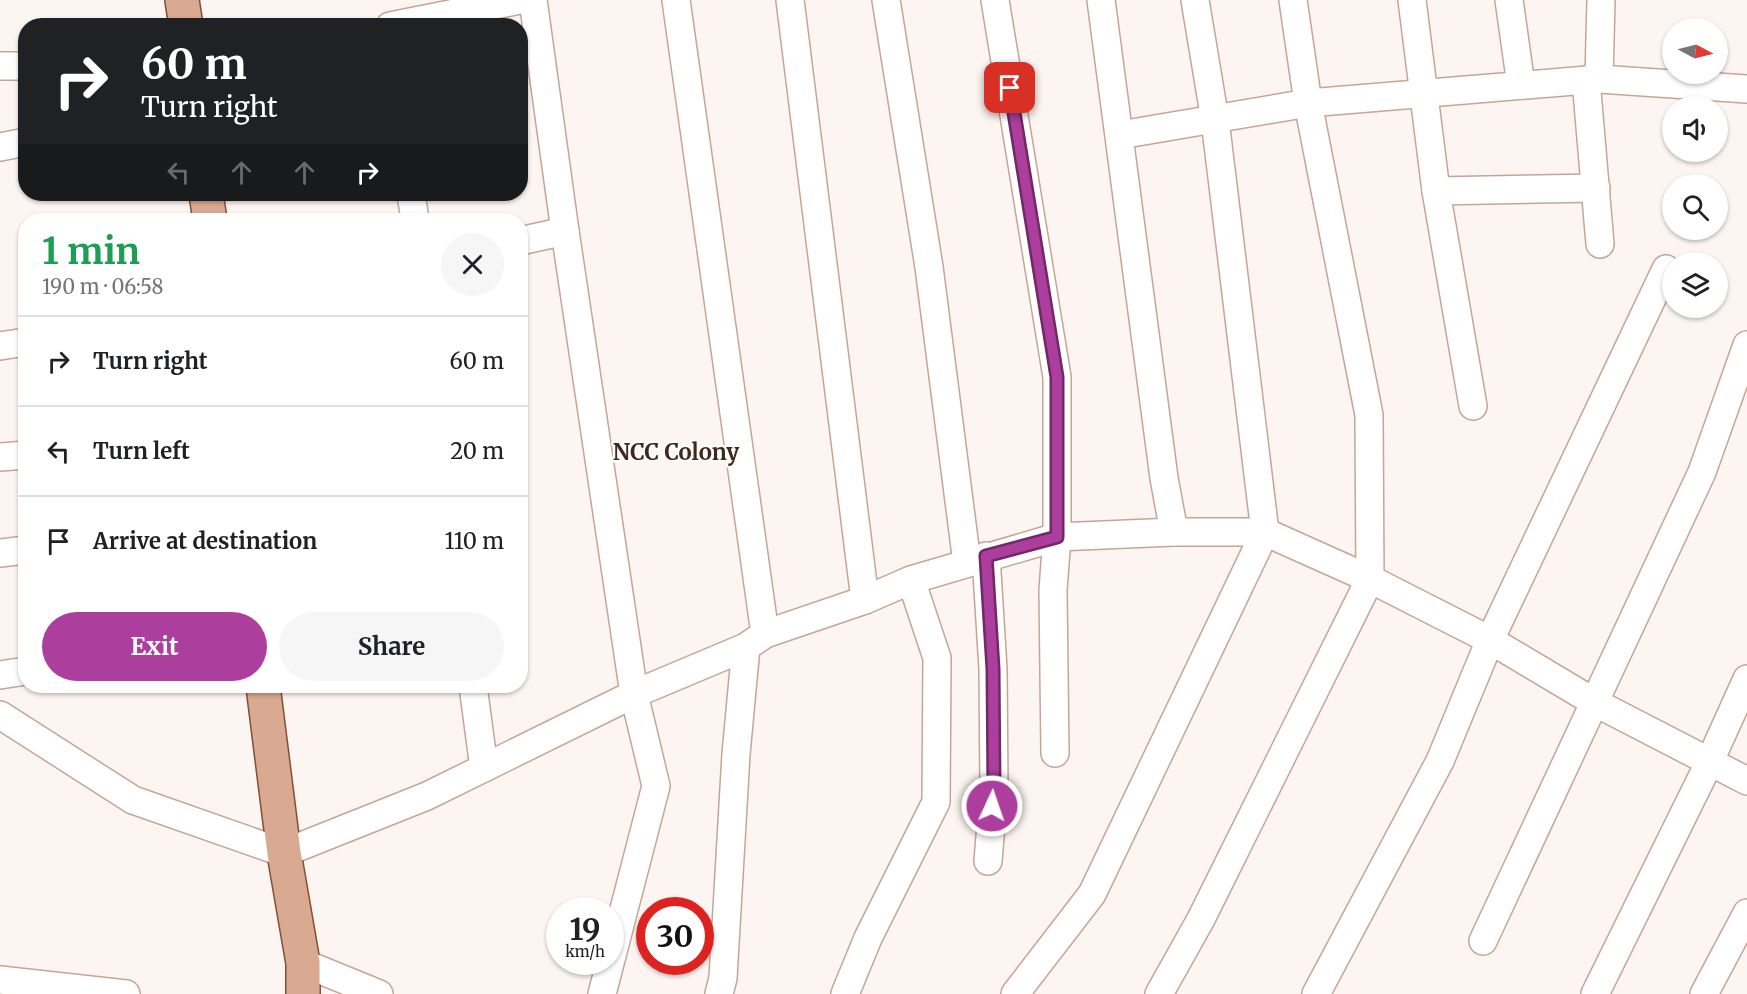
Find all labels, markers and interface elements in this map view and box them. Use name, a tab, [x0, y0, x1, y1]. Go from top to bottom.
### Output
north arrow	[1662, 18, 1728, 84]
map controls	[1662, 18, 1728, 318]
text: 60 m	[141, 38, 247, 90]
icon: right	[42, 42, 120, 120]
pin	[984, 62, 1035, 113]
icon: arrive	[993, 71, 1026, 104]
text: Turn right	[141, 90, 278, 124]
button: sound	[1662, 96, 1728, 162]
icon: left	[162, 156, 195, 189]
icon: ahead	[225, 156, 258, 189]
icon: ahead	[288, 156, 321, 189]
icon: right	[351, 156, 384, 189]
button: search	[1662, 174, 1728, 240]
text: 1 min	[42, 229, 140, 274]
button: close	[441, 233, 504, 296]
button: layers	[1662, 252, 1728, 318]
text: 190 m · 06:58	[42, 274, 163, 299]
icon: right	[42, 345, 75, 378]
text: Turn right	[93, 347, 207, 375]
text: 60 m	[450, 347, 504, 375]
icon: left	[42, 435, 75, 468]
text: Turn left	[93, 437, 190, 465]
text: 20 m	[450, 437, 504, 465]
district label: NCC Colony	[613, 438, 740, 466]
icon: arrive	[42, 525, 75, 558]
text: Arrive at destination	[93, 527, 317, 555]
text: 110 m	[445, 527, 504, 555]
button: Exit	[42, 612, 267, 681]
button: Share	[279, 612, 504, 681]
position arrow	[960, 774, 1024, 838]
speed limit sign: 30	[636, 897, 714, 975]
text: 19	[569, 910, 601, 948]
text: km/h	[565, 942, 605, 961]

